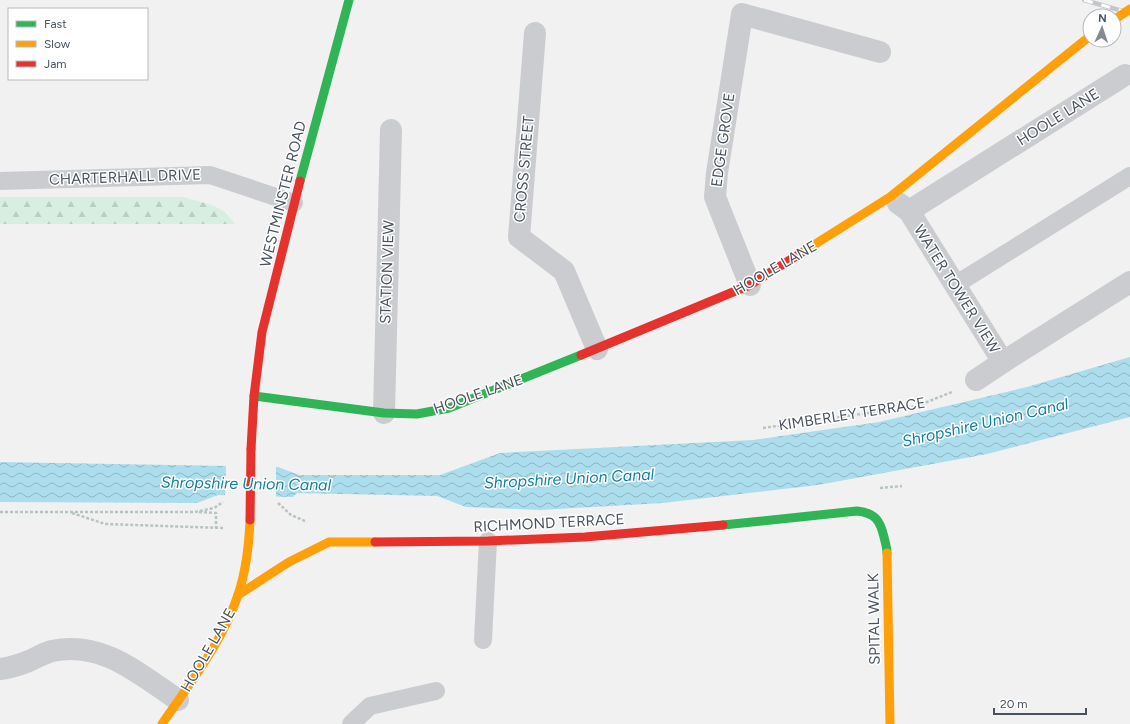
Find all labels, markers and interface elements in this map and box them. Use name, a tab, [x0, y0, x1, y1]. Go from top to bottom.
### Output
legend	[8, 8, 148, 80]
north arrow	[1082, 8, 1122, 48]
text: N	[1098, 12, 1107, 25]
text: Fast	[44, 17, 67, 31]
text: Slow	[44, 37, 71, 51]
text: Jam	[44, 57, 67, 71]
street label: HOOLE LANE	[1014, 85, 1102, 149]
street label: EDGE GROVE	[707, 92, 739, 188]
street label: CROSS STREET	[510, 114, 538, 223]
street label: WESTMINSTER ROAD	[256, 119, 310, 269]
street label: CHARTERHALL DRIVE	[49, 165, 201, 189]
street label: STATION VIEW	[376, 219, 398, 324]
street label: WATER TOWER VIEW	[910, 221, 1004, 357]
street label: HOOLE LANE	[730, 237, 820, 299]
street label: HOOLE LANE	[431, 370, 525, 418]
street label: KIMBERLEY TERRACE	[777, 394, 927, 434]
water label: Shropshire Union Canal	[900, 394, 1071, 451]
water label: Shropshire Union Canal	[484, 465, 655, 492]
water label: Shropshire Union Canal	[161, 473, 332, 494]
street label: RICHMOND TERRACE	[473, 510, 625, 536]
street label: SPITAL WALK	[864, 572, 884, 665]
street label: HOOLE LANE	[177, 605, 239, 695]
scale bar	[994, 690, 1086, 716]
text: 20 m	[1000, 697, 1028, 711]

